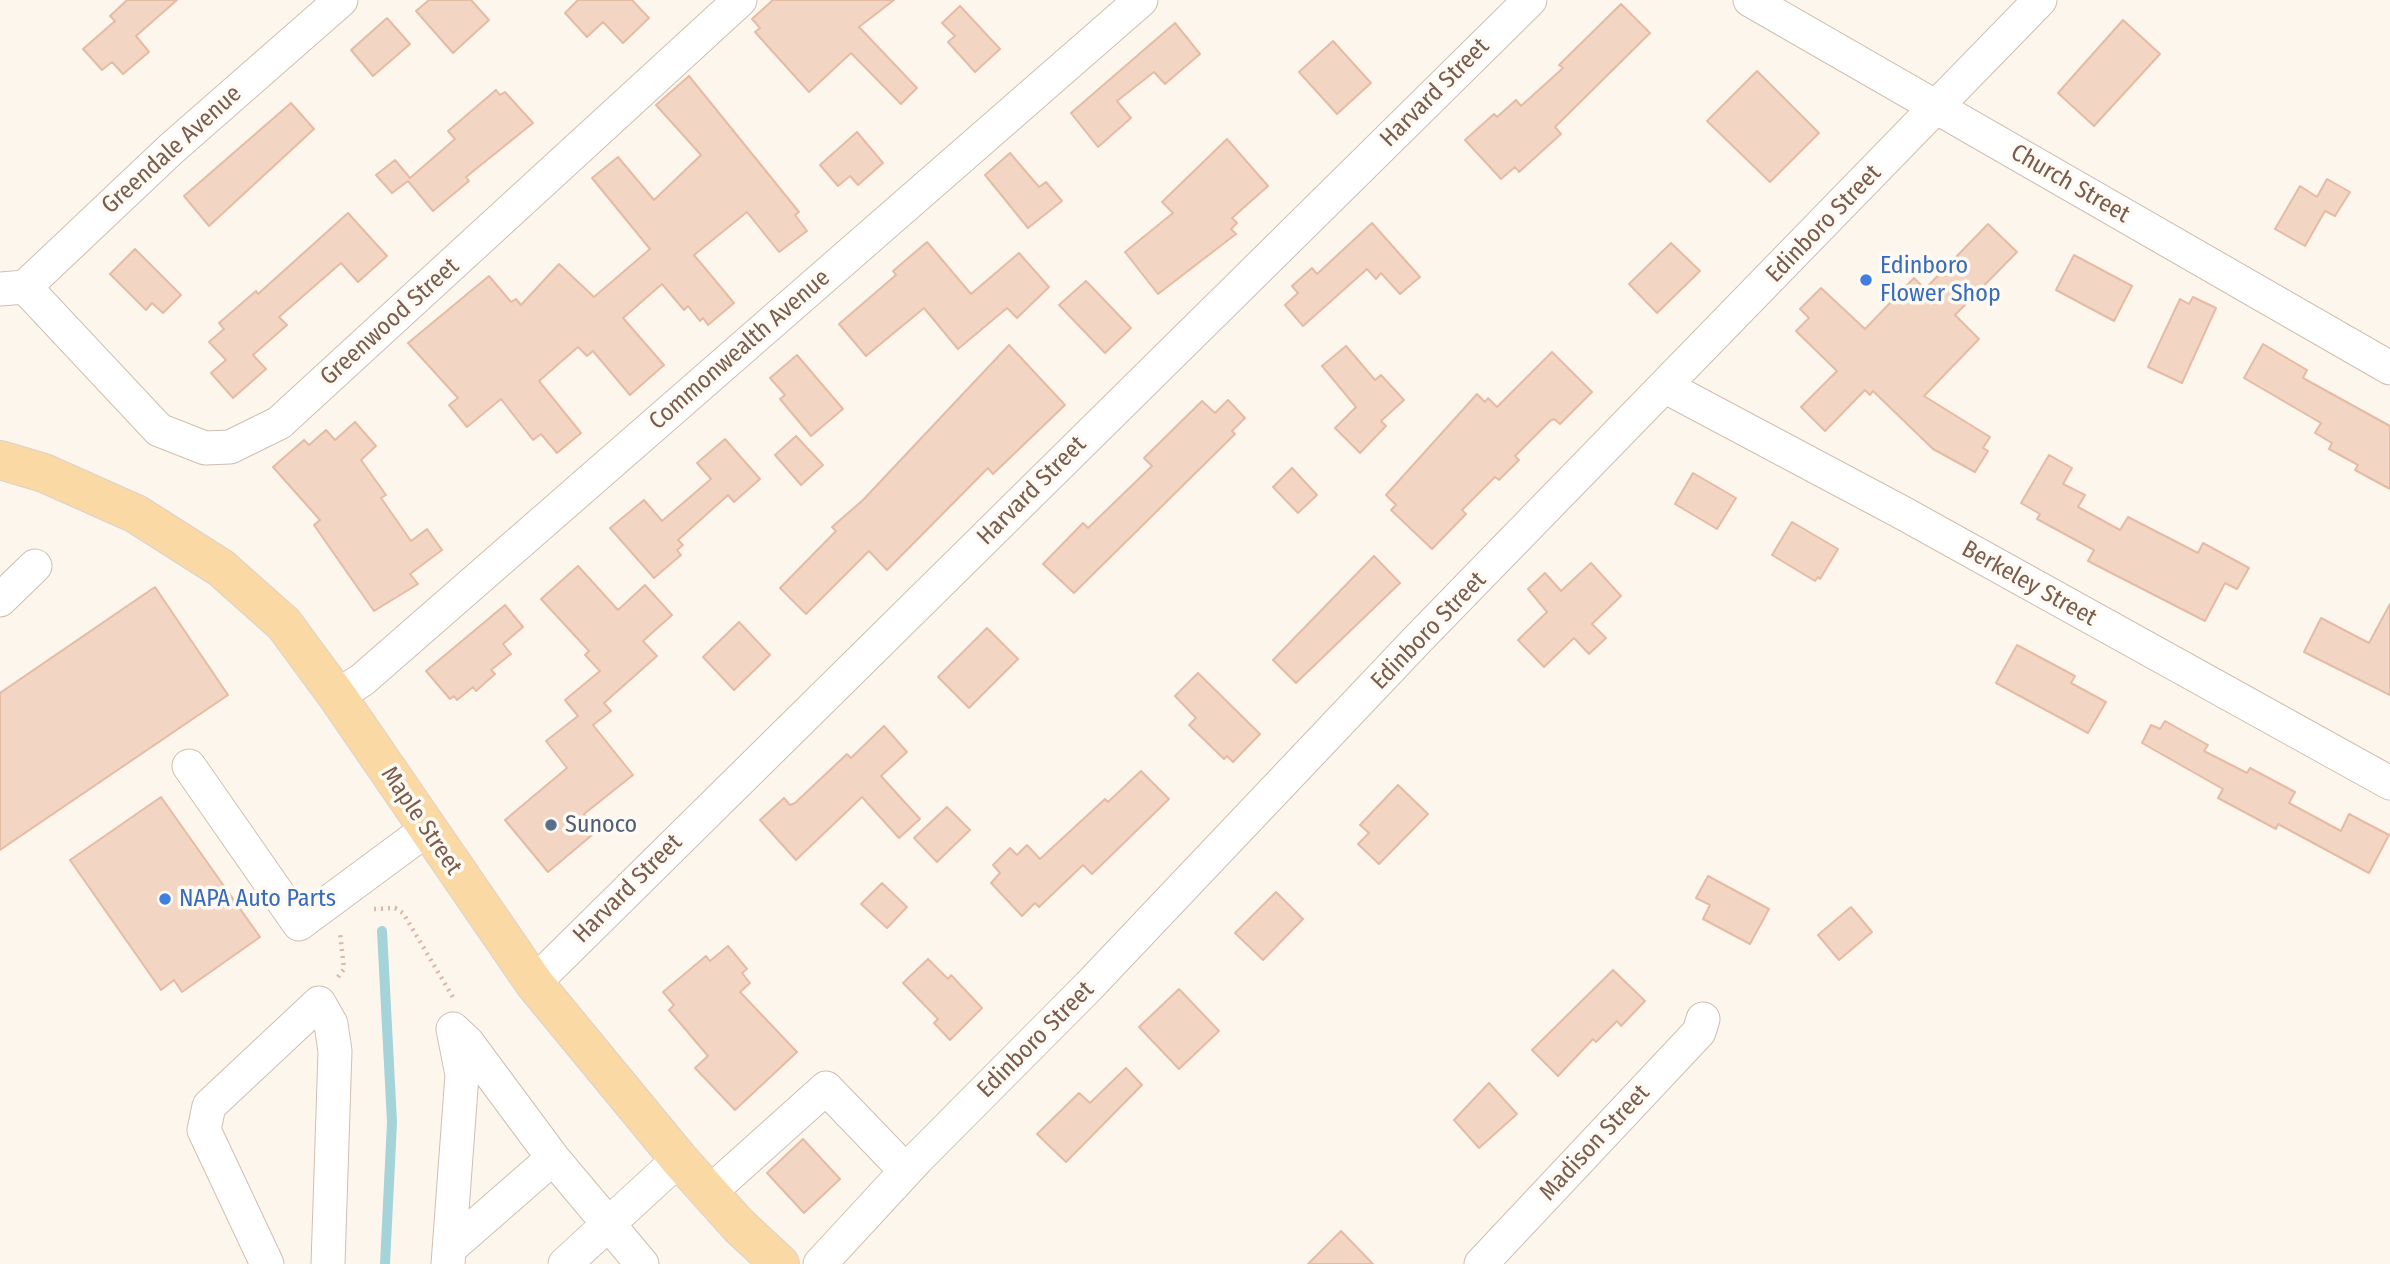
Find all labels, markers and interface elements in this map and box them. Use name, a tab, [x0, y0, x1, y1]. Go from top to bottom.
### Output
street label: Harvard Street	[1375, 33, 1495, 153]
street label: Greendale Avenue	[96, 80, 248, 220]
street label: Church Street	[2005, 138, 2135, 230]
street label: Edinboro Street	[1761, 159, 1887, 289]
street label: Greenwood Street	[315, 252, 465, 392]
place label: Edinboro Flower Shop	[1880, 252, 2001, 308]
street label: Commonwealth Avenue	[644, 264, 836, 436]
marker: Edinboro Flower Shop	[1858, 272, 1874, 288]
street label: Harvard Street	[972, 431, 1092, 551]
street label: Berkeley Street	[1957, 535, 2101, 633]
street label: Edinboro Street	[1366, 566, 1492, 696]
street label: Maple Street	[374, 761, 468, 881]
place label: Sunoco	[565, 811, 637, 839]
marker: Sunoco	[543, 817, 559, 833]
street label: Harvard Street	[568, 829, 688, 949]
place label: NAPA Auto Parts	[179, 885, 336, 913]
marker: NAPA Auto Parts	[157, 891, 173, 907]
street label: Edinboro Street	[972, 976, 1100, 1104]
street label: Madison Street	[1534, 1079, 1656, 1207]

